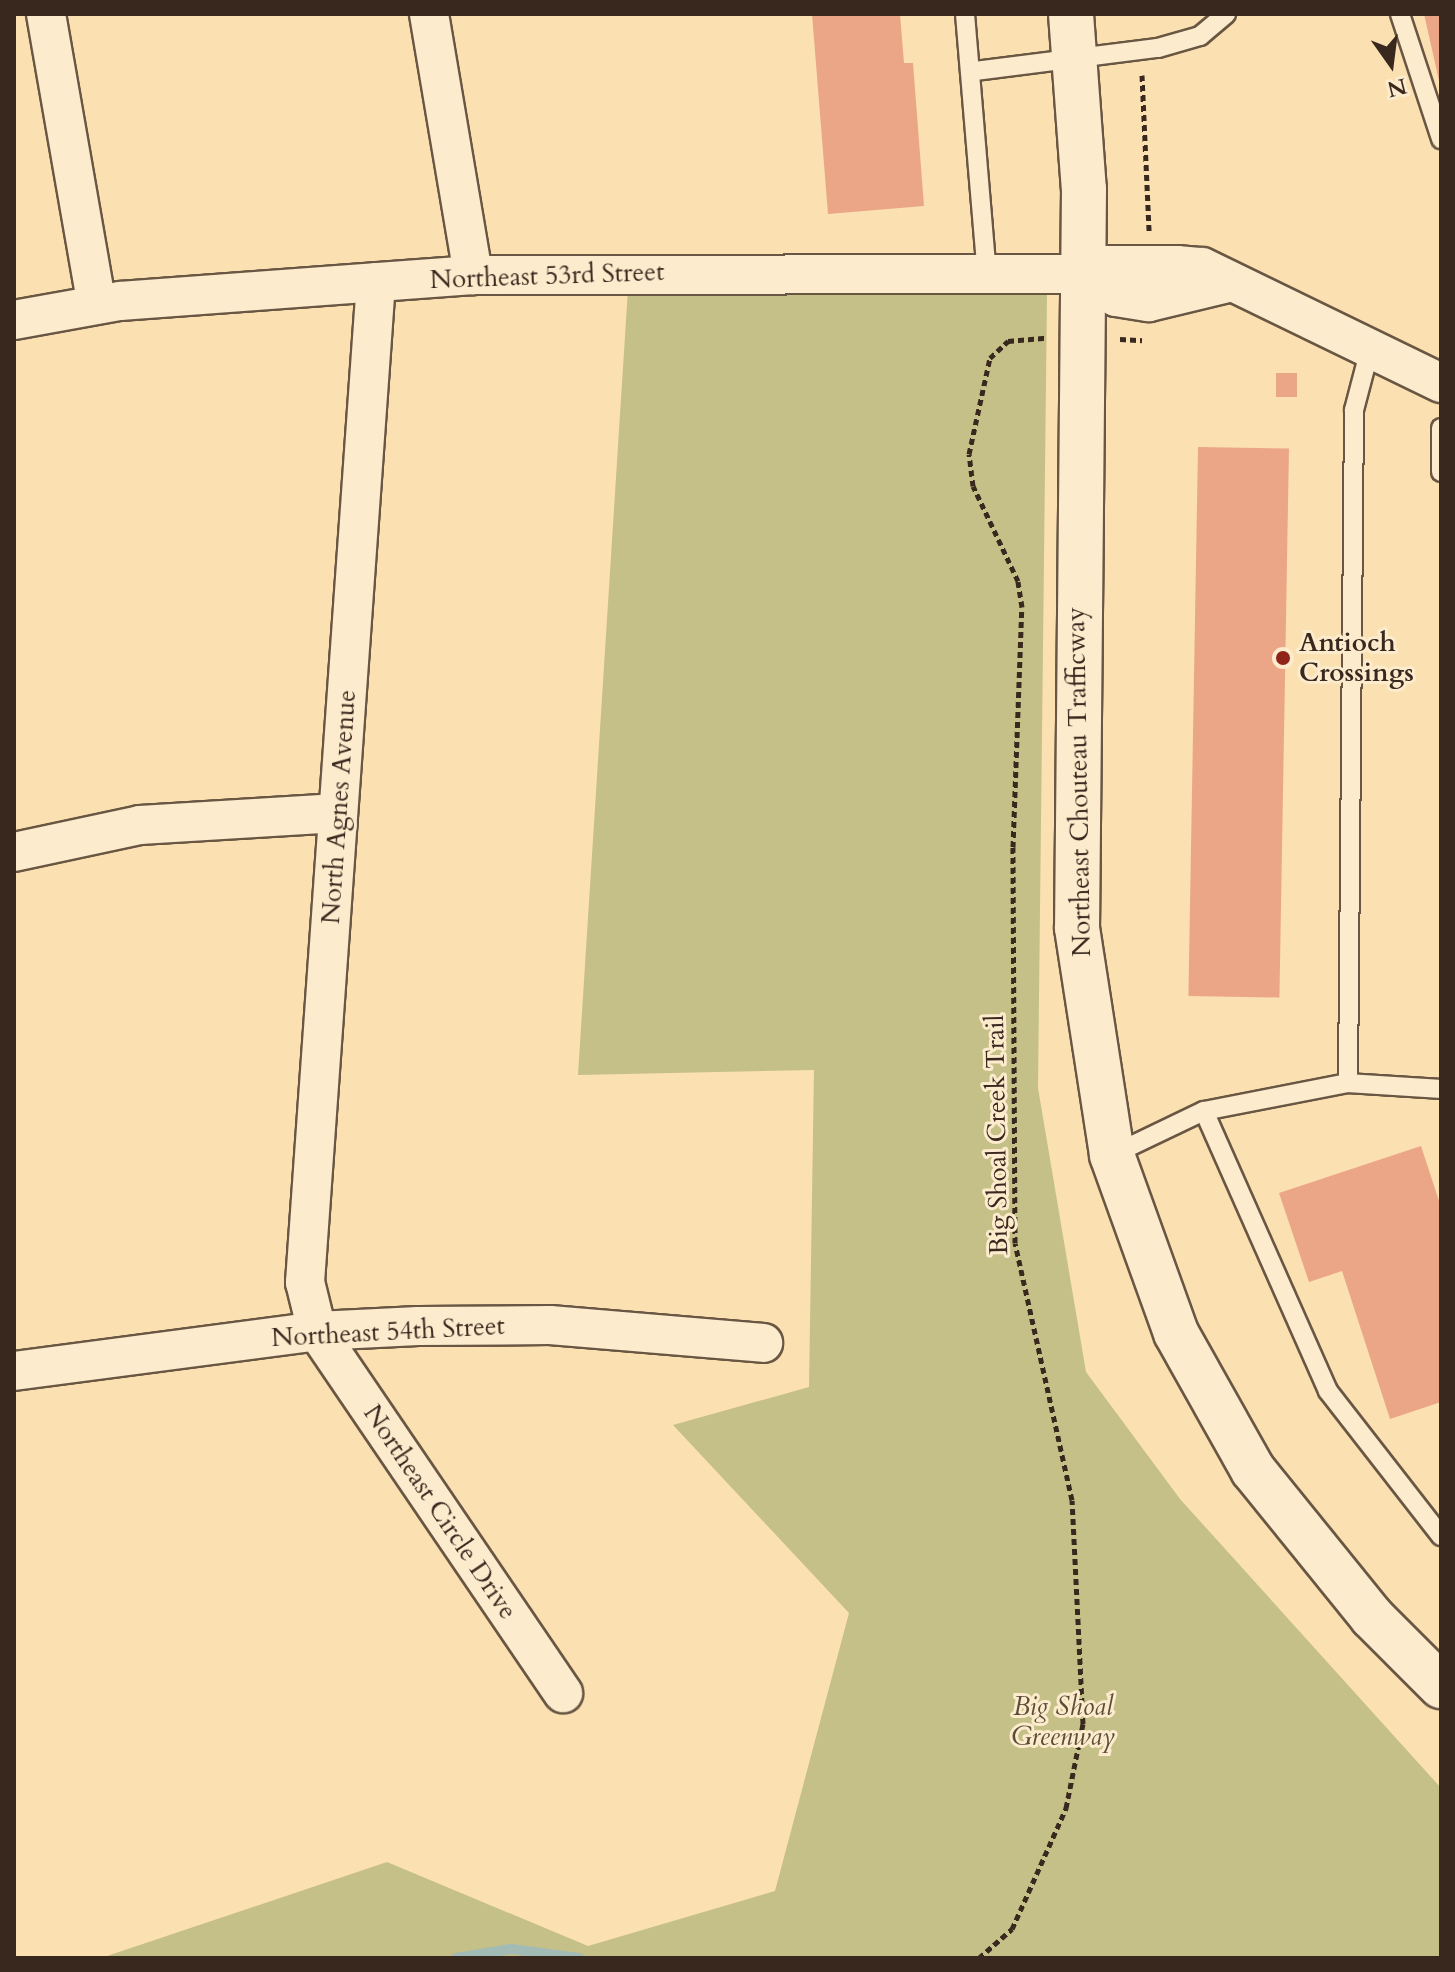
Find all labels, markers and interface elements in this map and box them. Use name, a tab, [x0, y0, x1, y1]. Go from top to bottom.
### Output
north arrow	[1351, 24, 1431, 104]
text: N	[1384, 70, 1410, 104]
street label: Northeast 53rd Street	[429, 256, 665, 296]
street label: Northeast Chouteau Trafficway	[1060, 607, 1098, 957]
place label: Antioch Crossings	[1299, 627, 1414, 688]
marker: Antioch Crossings	[1274, 649, 1292, 667]
street label: North Agnes Avenue	[315, 689, 363, 925]
street label: Big Shoal Creek Trail	[979, 1015, 1015, 1255]
street label: Northeast 54th Street	[270, 1310, 506, 1354]
street label: Northeast Circle Drive	[357, 1399, 523, 1625]
park label: Big Shoal Greenway	[1011, 1691, 1115, 1752]

